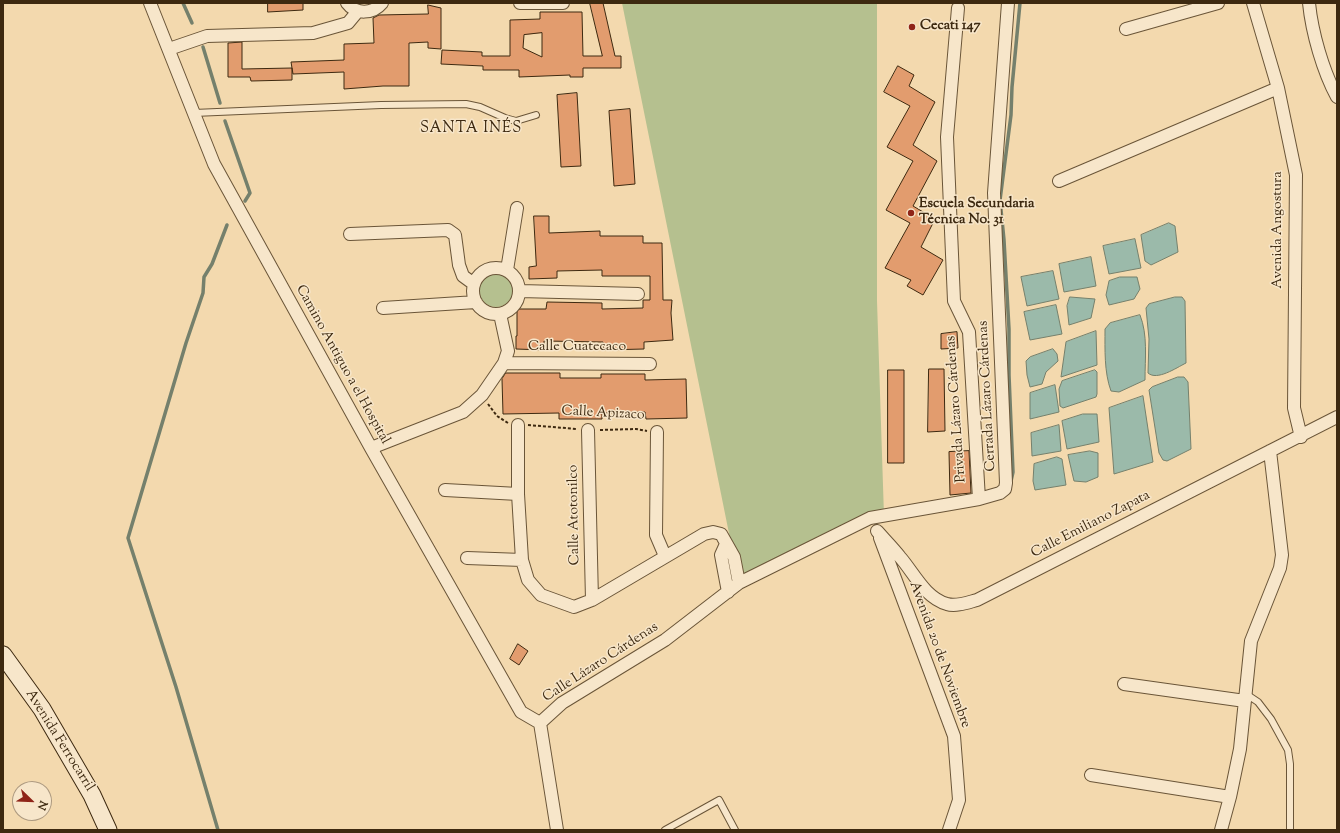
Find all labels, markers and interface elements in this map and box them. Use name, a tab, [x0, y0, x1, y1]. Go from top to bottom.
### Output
place label: Cecati 147	[920, 19, 981, 35]
marker: Cecati 147	[907, 22, 917, 32]
district label: SANTA INÉS	[420, 120, 522, 138]
street label: Avenida Angostura	[1271, 171, 1287, 289]
place label: Escuela Secundaria Técnica No. 31	[919, 197, 1034, 230]
marker: Escuela Secundaria Técnica No. 31	[906, 208, 916, 218]
street label: Camino Antiguo a el Hospital	[291, 282, 393, 448]
street label: Cerrada Lázaro Cárdenas	[976, 320, 1000, 472]
street label: Privada Lázaro Cárdenas	[943, 335, 971, 483]
street label: Calle Cuatecaco	[528, 340, 626, 356]
street label: Calle Apizaco	[561, 403, 645, 425]
street label: Calle Atotonilco	[566, 464, 584, 566]
street label: Calle Emiliano Zapata	[1029, 488, 1153, 562]
street label: Avenida 20 de Noviembre	[905, 579, 973, 731]
street label: Calle Lázaro Cárdenas	[540, 619, 662, 707]
street label: Avenida Ferrocarril	[21, 687, 97, 795]
north arrow	[12, 781, 52, 821]
text: N	[33, 798, 51, 812]

